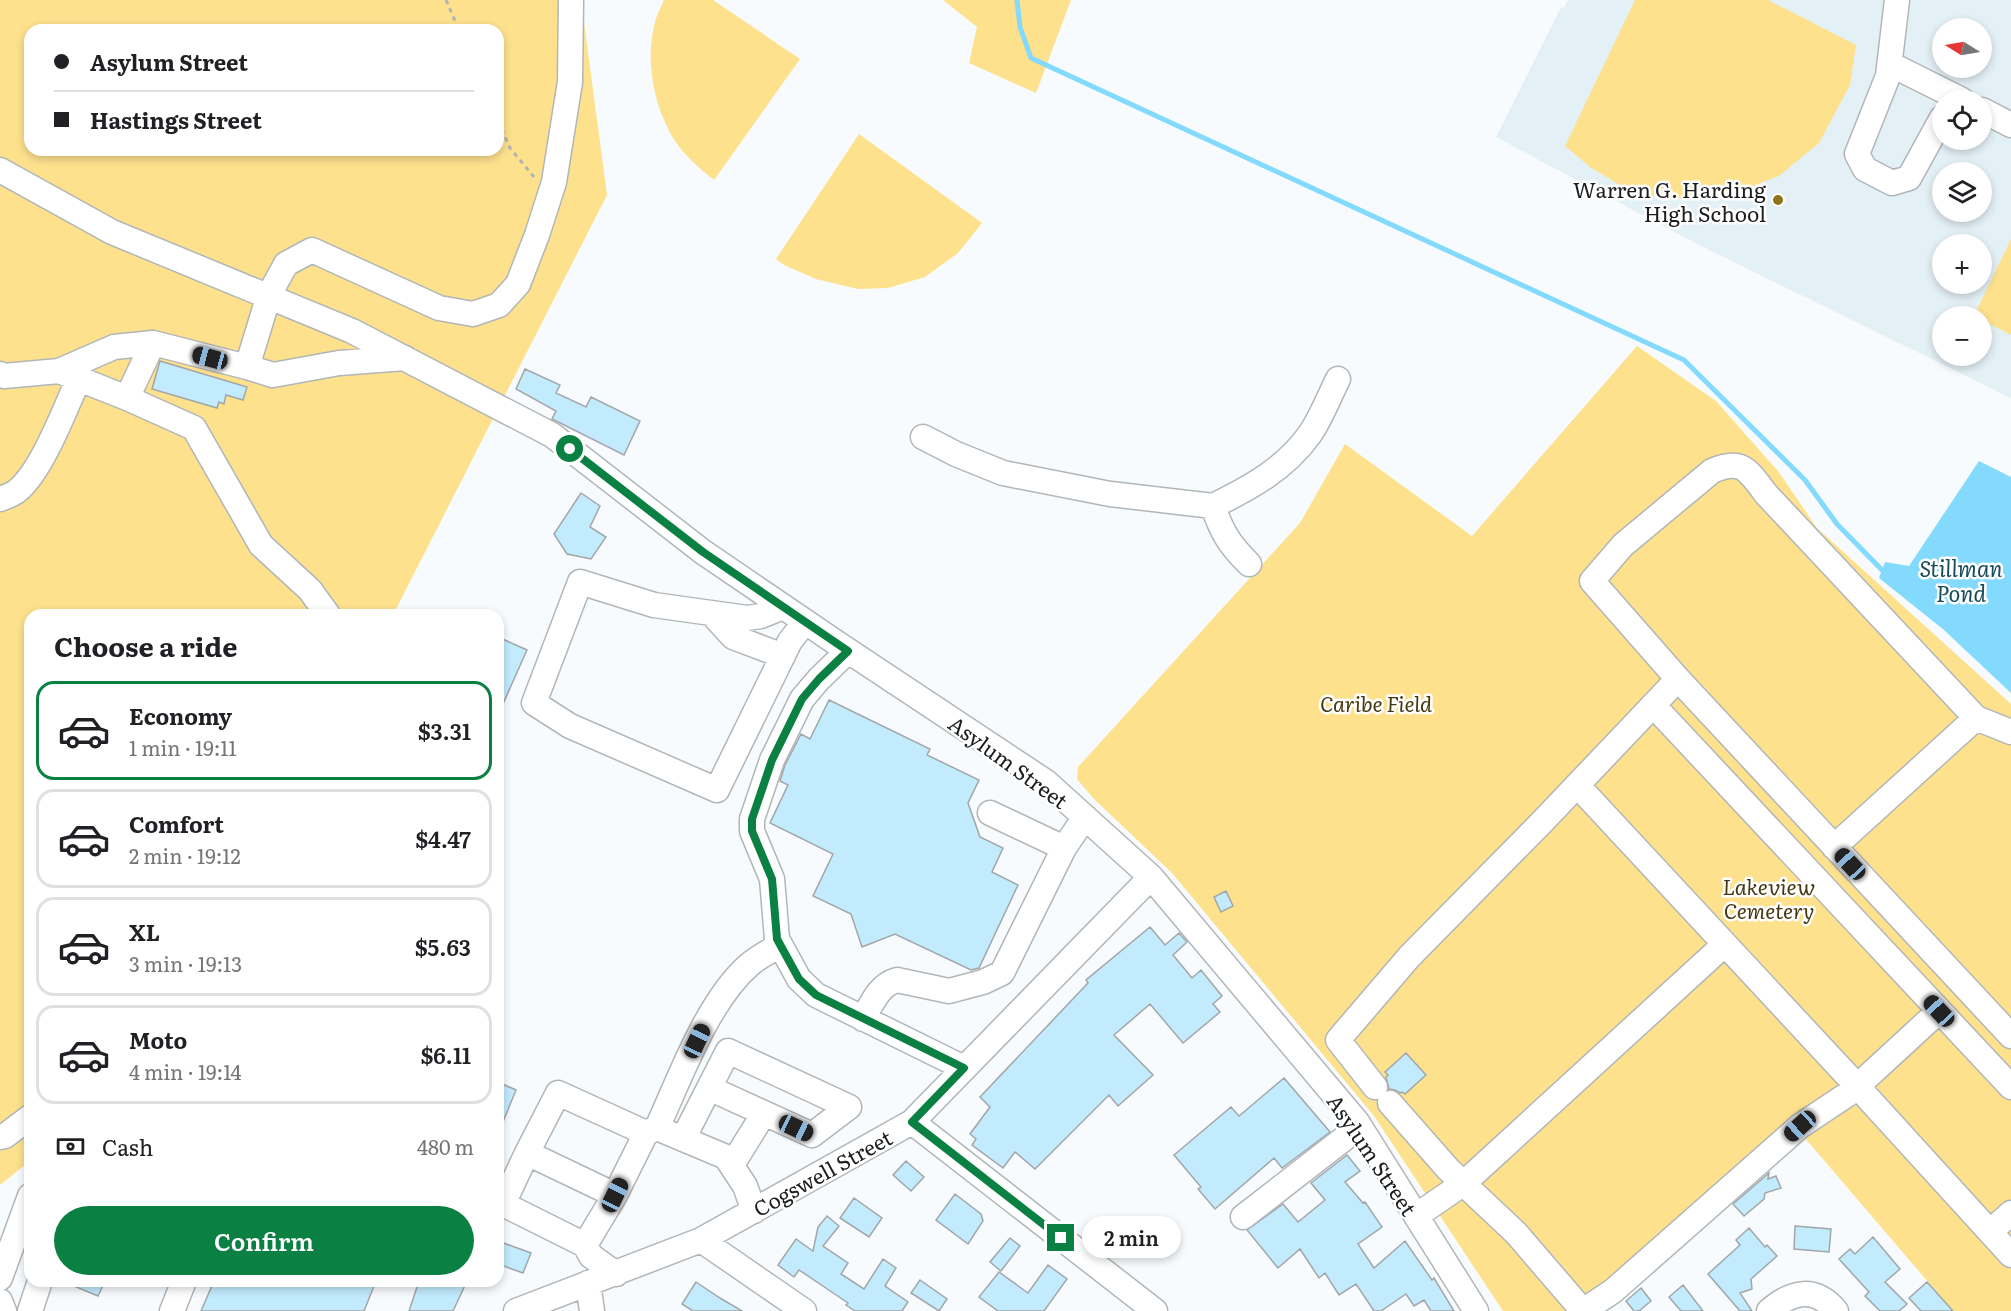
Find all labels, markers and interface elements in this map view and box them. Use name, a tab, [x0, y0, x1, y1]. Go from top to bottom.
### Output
north arrow	[1932, 18, 1992, 78]
map controls	[1932, 18, 1992, 366]
text: Asylum Street	[90, 45, 248, 78]
button: locate	[1932, 90, 1992, 150]
text: Hastings Street	[90, 103, 262, 136]
button: layers	[1932, 162, 1992, 222]
place label: Warren G. Harding High School	[1573, 173, 1766, 228]
marker: Warren G. Harding High School	[1771, 193, 1785, 207]
button: +	[1932, 234, 1992, 294]
button: −	[1932, 306, 1992, 366]
car	[190, 345, 230, 371]
route start	[556, 435, 583, 462]
water label: Stillman Pond	[1919, 551, 2003, 609]
text: Choose a ride	[54, 625, 237, 665]
park label: Caribe Field	[1320, 687, 1432, 718]
text: Economy	[129, 699, 232, 732]
icon: car	[57, 704, 111, 758]
street label: Asylum Street	[943, 707, 1076, 815]
text: $3.31	[418, 714, 471, 747]
text: 1 min · 19:11	[129, 732, 237, 762]
text: Comfort	[129, 807, 224, 840]
icon: car	[57, 812, 111, 866]
text: $4.47	[415, 822, 471, 855]
text: 2 min · 19:12	[129, 840, 241, 870]
car	[1831, 845, 1869, 883]
park label: Lakeview Cemetery	[1723, 870, 1815, 925]
text: XL	[129, 915, 160, 948]
icon: car	[57, 920, 111, 974]
text: $5.63	[415, 930, 471, 963]
text: 3 min · 19:13	[129, 948, 242, 978]
car	[1920, 992, 1958, 1030]
car	[681, 1021, 713, 1061]
text: Moto	[129, 1023, 187, 1056]
icon: car	[57, 1028, 111, 1082]
text: $6.11	[420, 1038, 471, 1071]
text: 4 min · 19:14	[129, 1056, 242, 1086]
street label: Asylum Street	[1321, 1087, 1426, 1221]
car	[1781, 1107, 1819, 1145]
car	[776, 1112, 816, 1144]
street label: Cogswell Street	[747, 1121, 898, 1223]
icon: cash	[54, 1130, 87, 1163]
text: Cash	[102, 1130, 153, 1163]
text: 480 m	[417, 1131, 474, 1161]
car	[599, 1175, 631, 1215]
button: Confirm	[54, 1206, 474, 1275]
callout: 2 min	[1082, 1217, 1181, 1259]
text: 2 min	[1104, 1222, 1159, 1252]
route end	[1047, 1224, 1074, 1251]

